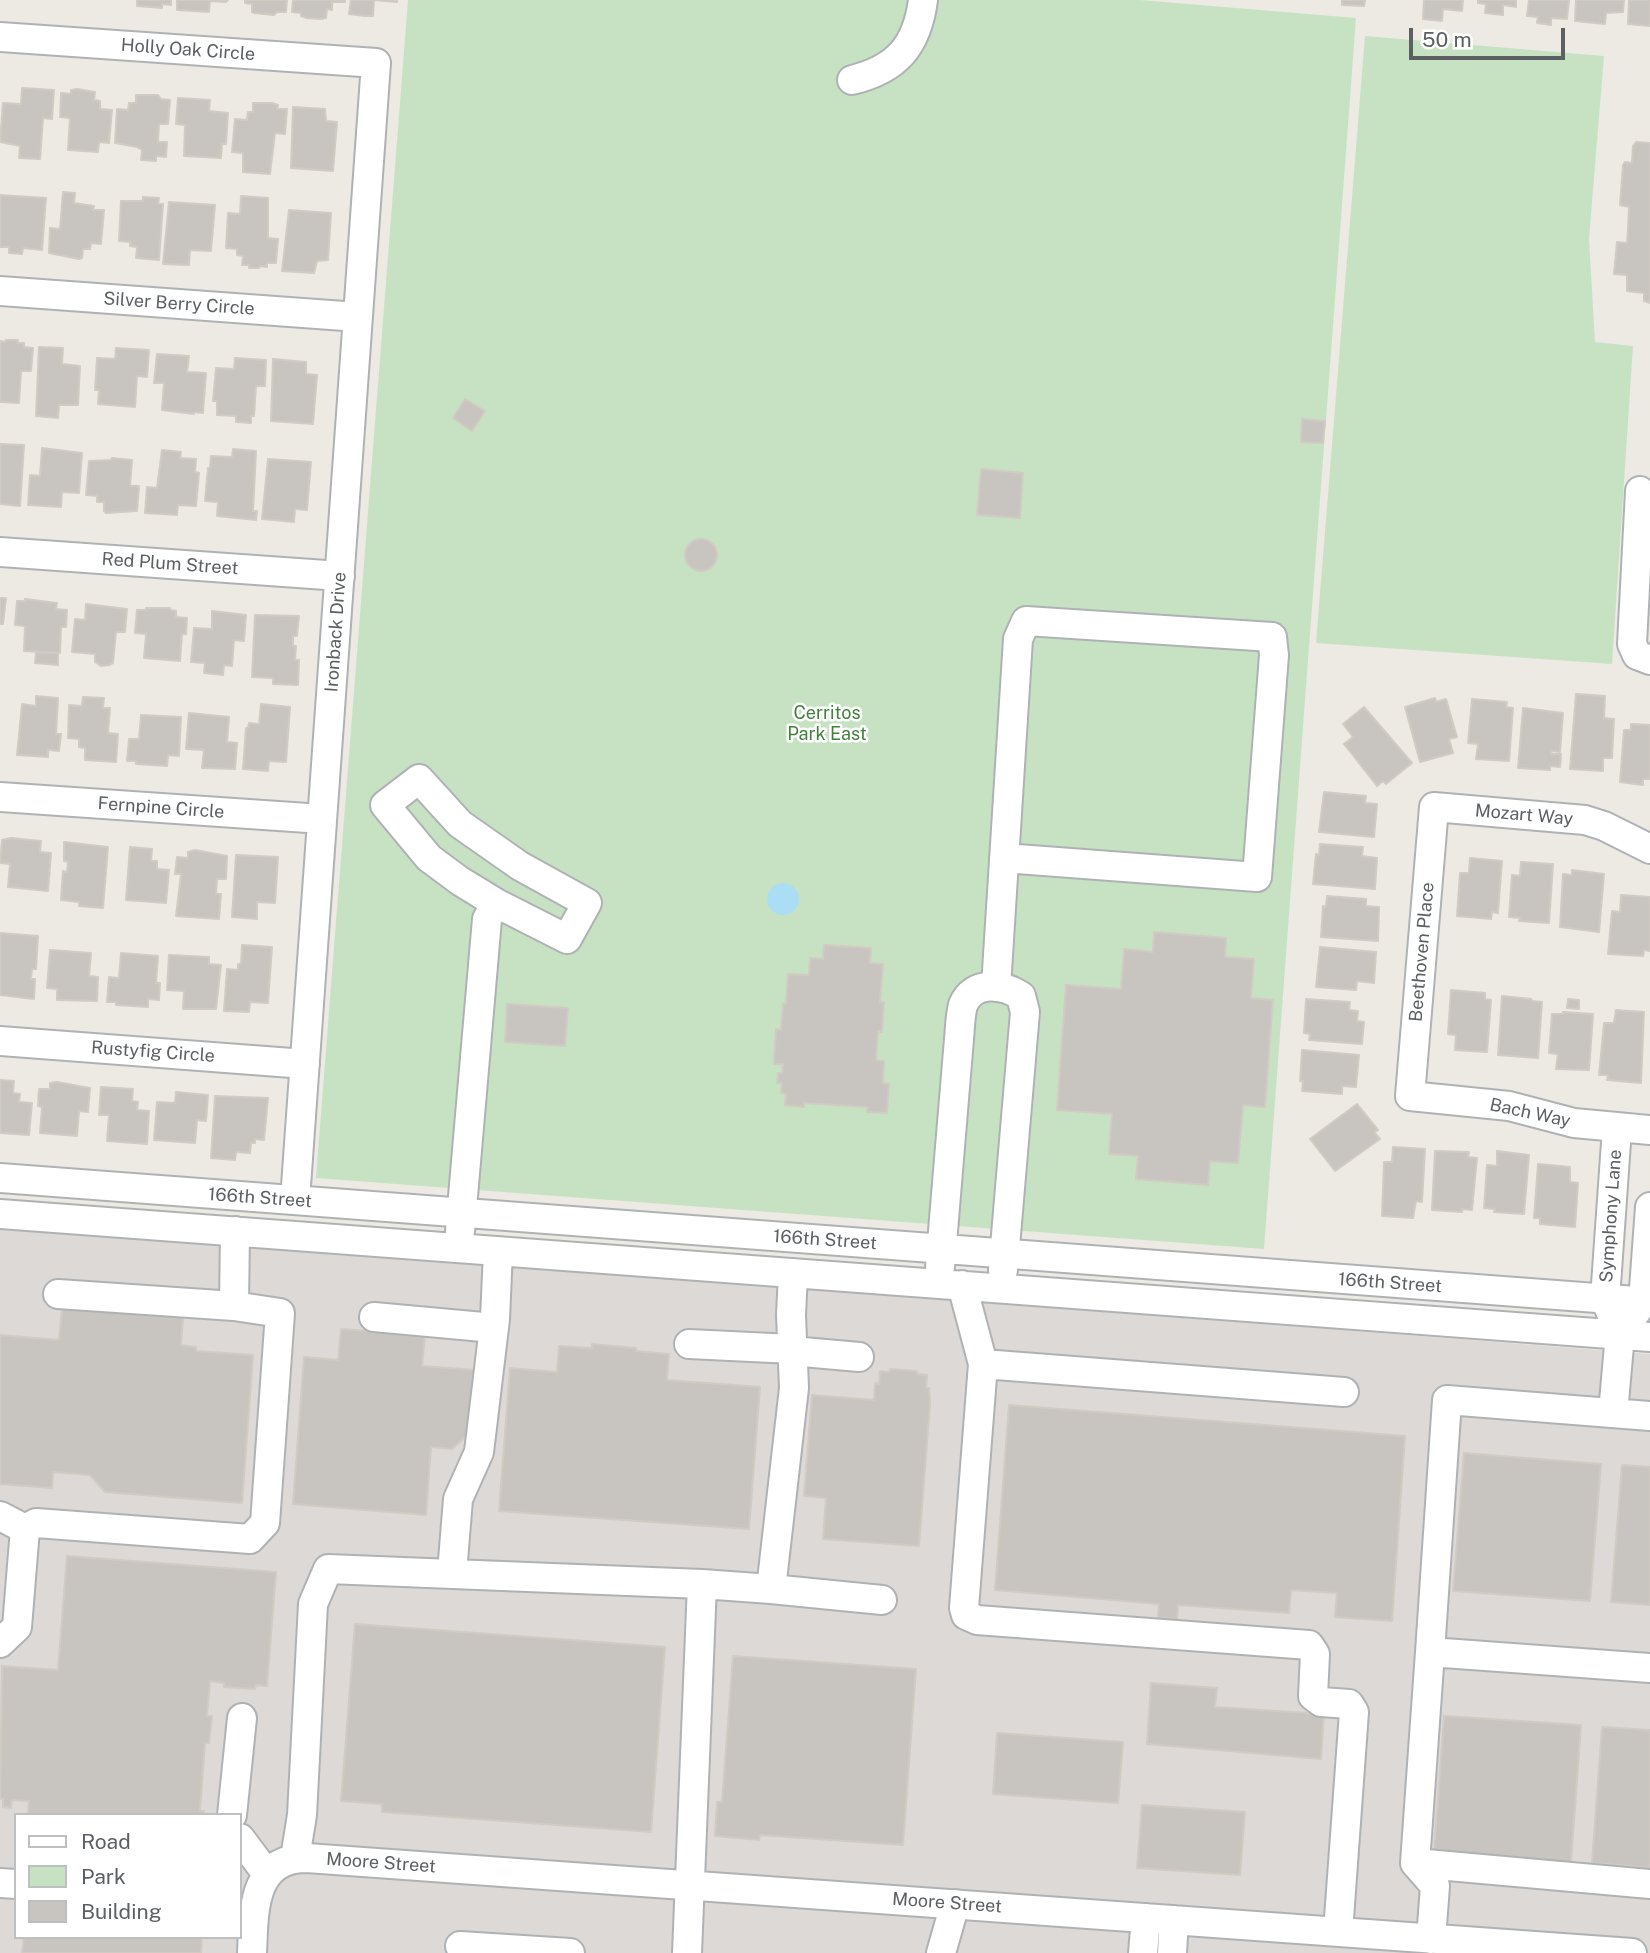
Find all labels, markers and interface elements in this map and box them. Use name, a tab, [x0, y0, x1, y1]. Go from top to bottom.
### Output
scale bar	[1412, 14, 1568, 58]
text: 50 m	[1422, 27, 1472, 52]
street label: Holly Oak Circle	[120, 35, 256, 65]
street label: Silver Berry Circle	[103, 288, 255, 320]
street label: Red Plum Street	[101, 548, 239, 580]
street label: Ironback Drive	[321, 571, 351, 693]
park label: Cerritos Park East	[787, 702, 867, 744]
street label: Fernpine Circle	[97, 793, 225, 823]
street label: Mozart Way	[1474, 800, 1574, 830]
street label: Beethoven Place	[1405, 881, 1439, 1023]
street label: Rustyfig Circle	[90, 1037, 216, 1067]
street label: Bach Way	[1488, 1094, 1572, 1132]
street label: Symphony Lane	[1596, 1149, 1626, 1283]
street label: 166th Street	[207, 1184, 313, 1212]
street label: 166th Street	[772, 1226, 878, 1254]
street label: 166th Street	[1337, 1269, 1443, 1297]
legend	[14, 1813, 242, 1939]
text: Road	[81, 1829, 131, 1854]
street label: Moore Street	[325, 1848, 437, 1878]
text: Park	[81, 1864, 126, 1889]
street label: Moore Street	[891, 1888, 1003, 1918]
text: Building	[81, 1899, 162, 1924]

